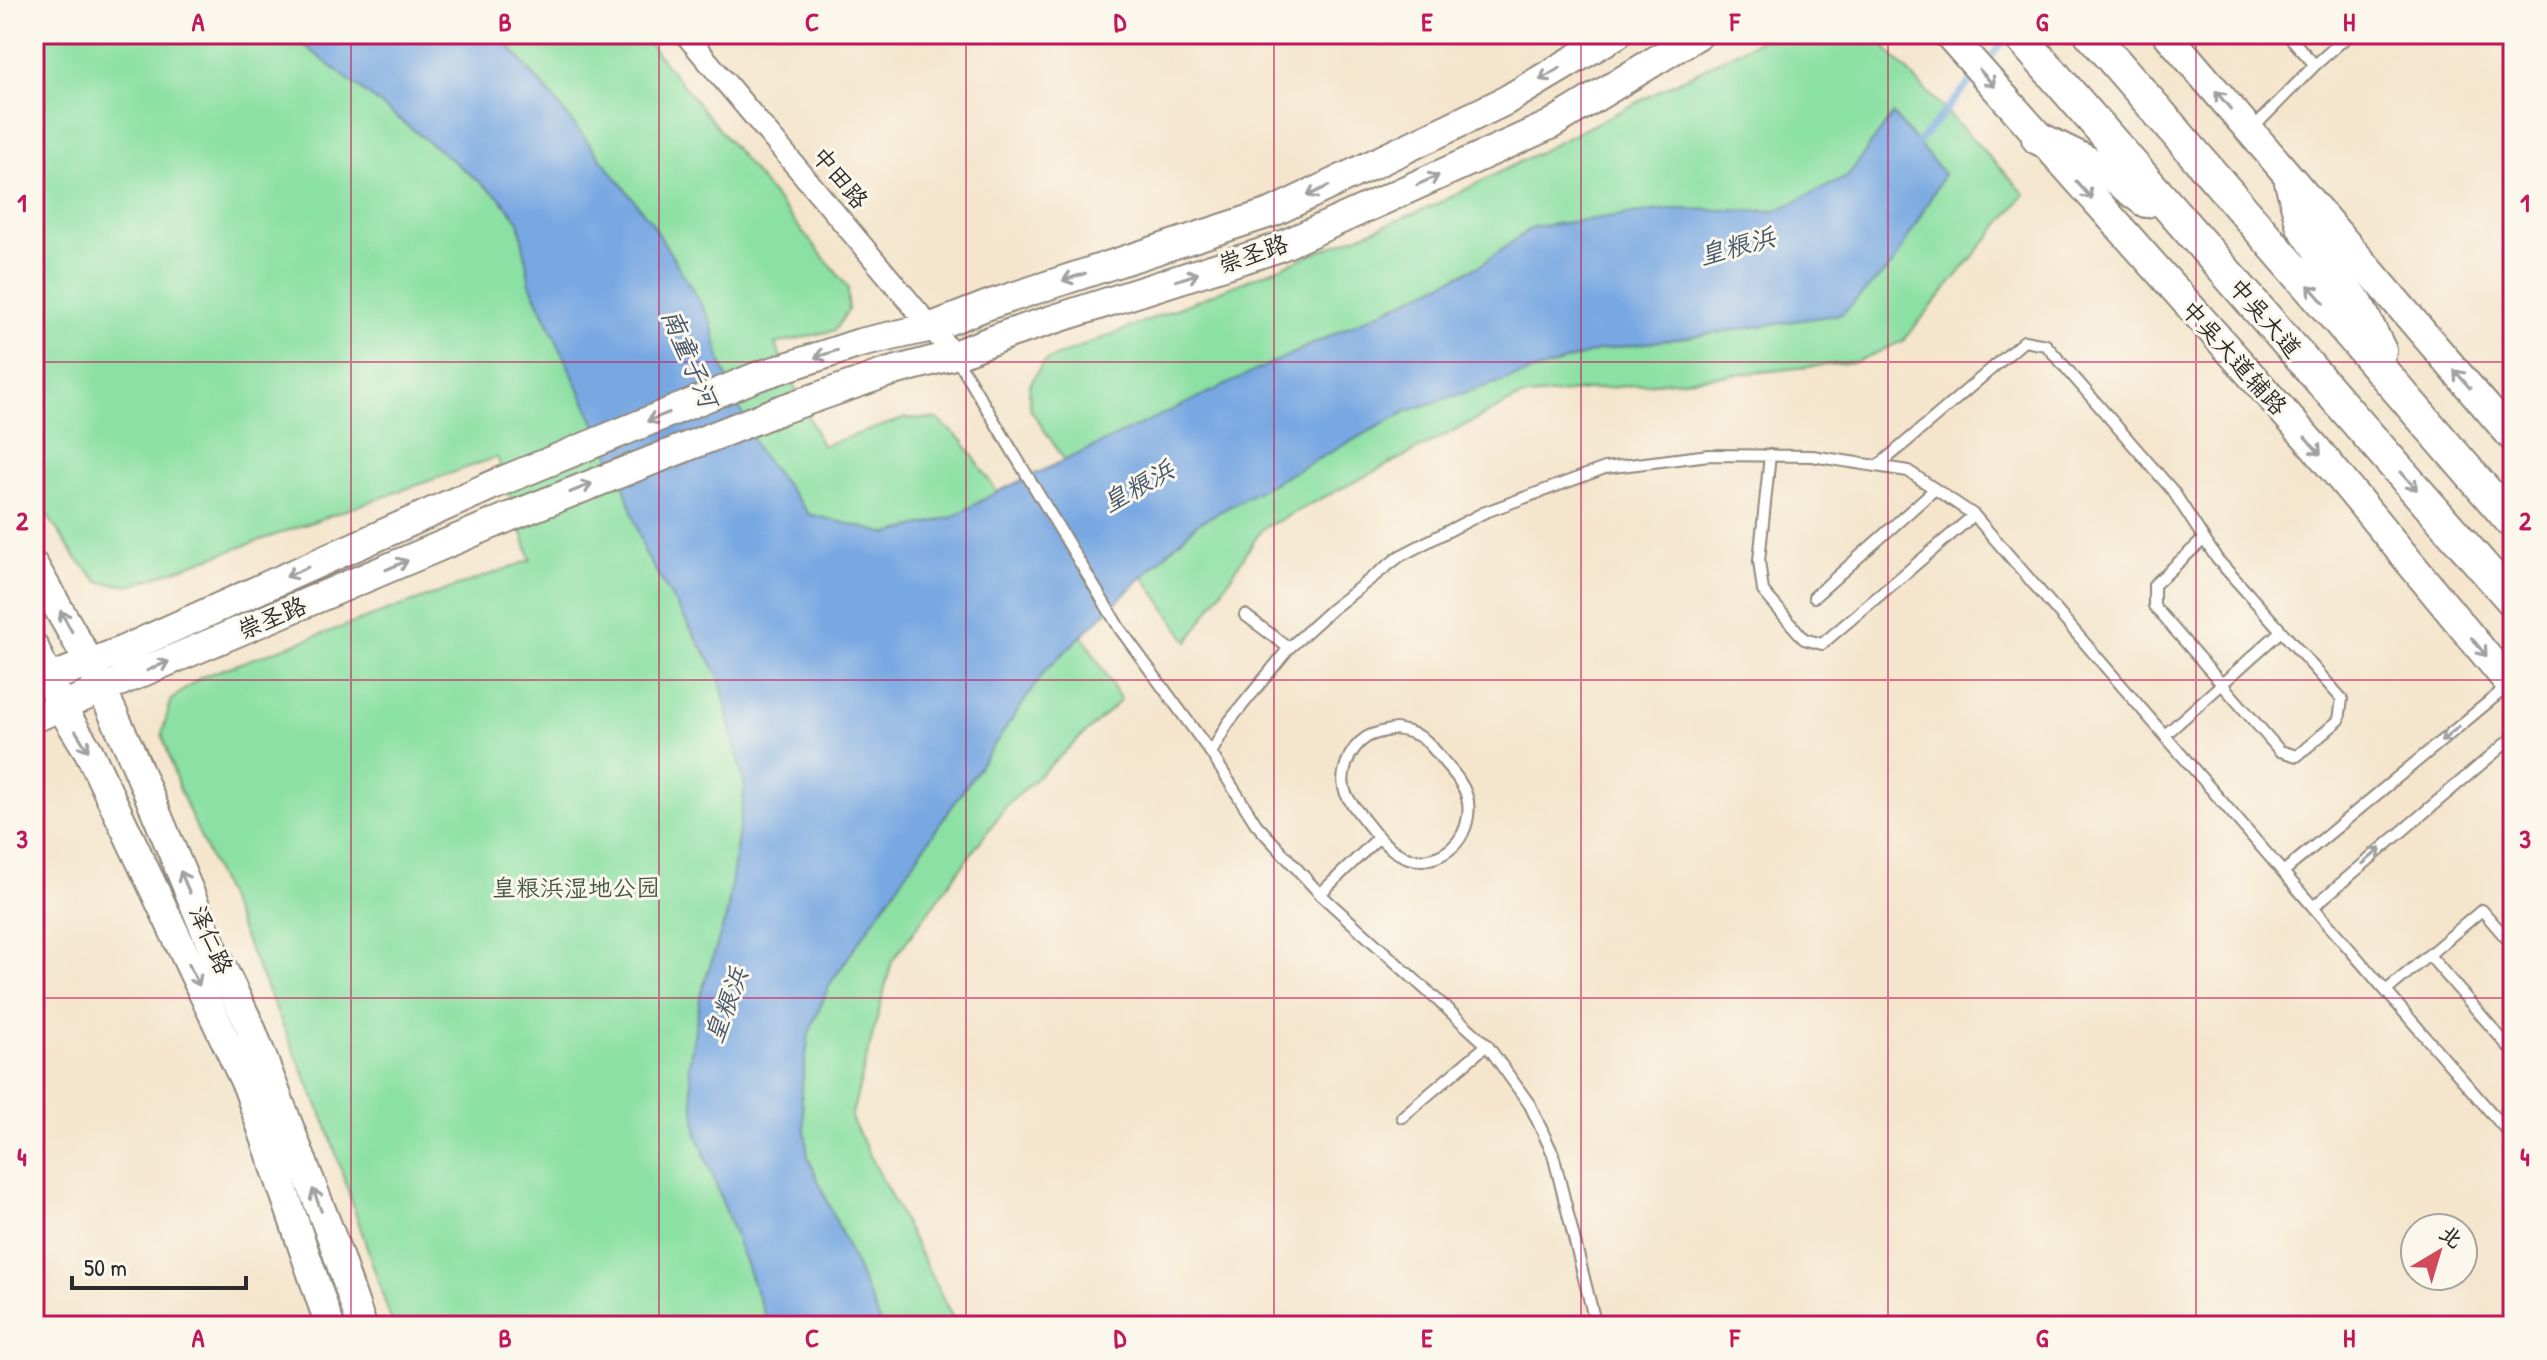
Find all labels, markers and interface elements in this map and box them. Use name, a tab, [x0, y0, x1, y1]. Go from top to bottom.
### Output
text: A	[192, 4, 205, 39]
text: B	[498, 4, 512, 39]
text: C	[805, 4, 819, 39]
text: D	[1114, 4, 1127, 39]
text: E	[1421, 4, 1433, 39]
text: F	[1729, 4, 1741, 39]
text: G	[2036, 4, 2049, 39]
text: H	[2343, 4, 2355, 39]
one-way arrow	[1539, 66, 1562, 82]
one-way arrow	[1977, 68, 1995, 88]
one-way arrow	[2214, 91, 2232, 111]
street label: 中田路	[805, 139, 876, 215]
one-way arrow	[1416, 172, 1440, 187]
one-way arrow	[2075, 179, 2093, 199]
one-way arrow	[1307, 184, 1331, 199]
text: 1	[17, 185, 27, 220]
text: 1	[2520, 185, 2530, 220]
water label: 皇粮浜	[1695, 218, 1780, 273]
street label: 崇圣路	[1213, 226, 1292, 280]
one-way arrow	[1175, 268, 1200, 283]
one-way arrow	[1061, 271, 1086, 286]
street label: 中吴大道	[2222, 271, 2309, 364]
one-way arrow	[2307, 285, 2325, 305]
street label: 中吴大道辅路	[2175, 293, 2295, 422]
water label: 南童子河	[654, 303, 728, 416]
one-way arrow	[813, 348, 838, 363]
one-way arrow	[2453, 369, 2471, 390]
one-way arrow	[646, 411, 671, 426]
one-way arrow	[2304, 436, 2322, 456]
water label: 皇粮浜	[1095, 451, 1181, 520]
one-way arrow	[2400, 471, 2418, 491]
one-way arrow	[568, 480, 593, 495]
text: 2	[16, 503, 29, 538]
text: 2	[2519, 503, 2532, 538]
one-way arrow	[384, 556, 409, 571]
one-way arrow	[286, 565, 310, 580]
street label: 崇圣路	[232, 588, 311, 646]
one-way arrow	[58, 609, 73, 633]
one-way arrow	[2470, 636, 2488, 657]
one-way arrow	[145, 658, 169, 673]
one-way arrow	[2440, 725, 2460, 743]
one-way arrow	[74, 729, 90, 752]
text: 3	[16, 821, 28, 856]
text: 3	[2519, 821, 2531, 856]
one-way arrow	[2362, 847, 2382, 865]
one-way arrow	[177, 870, 192, 895]
park label: 皇粮浜湿地公园	[492, 871, 660, 903]
street label: 泽仁路	[183, 900, 241, 979]
water label: 皇粮浜	[695, 961, 756, 1048]
one-way arrow	[187, 963, 202, 987]
text: 4	[17, 1139, 27, 1174]
text: 4	[2520, 1139, 2530, 1174]
one-way arrow	[309, 1188, 323, 1213]
north arrow	[2399, 1212, 2479, 1292]
text: 北	[2433, 1218, 2469, 1255]
scale bar	[72, 1240, 246, 1290]
text: 50 m	[84, 1251, 127, 1283]
text: A	[192, 1320, 205, 1355]
text: B	[498, 1320, 512, 1355]
text: C	[805, 1320, 819, 1355]
text: D	[1114, 1320, 1127, 1355]
text: E	[1421, 1320, 1433, 1355]
text: F	[1729, 1320, 1741, 1355]
text: G	[2036, 1320, 2049, 1355]
text: H	[2343, 1320, 2355, 1355]

